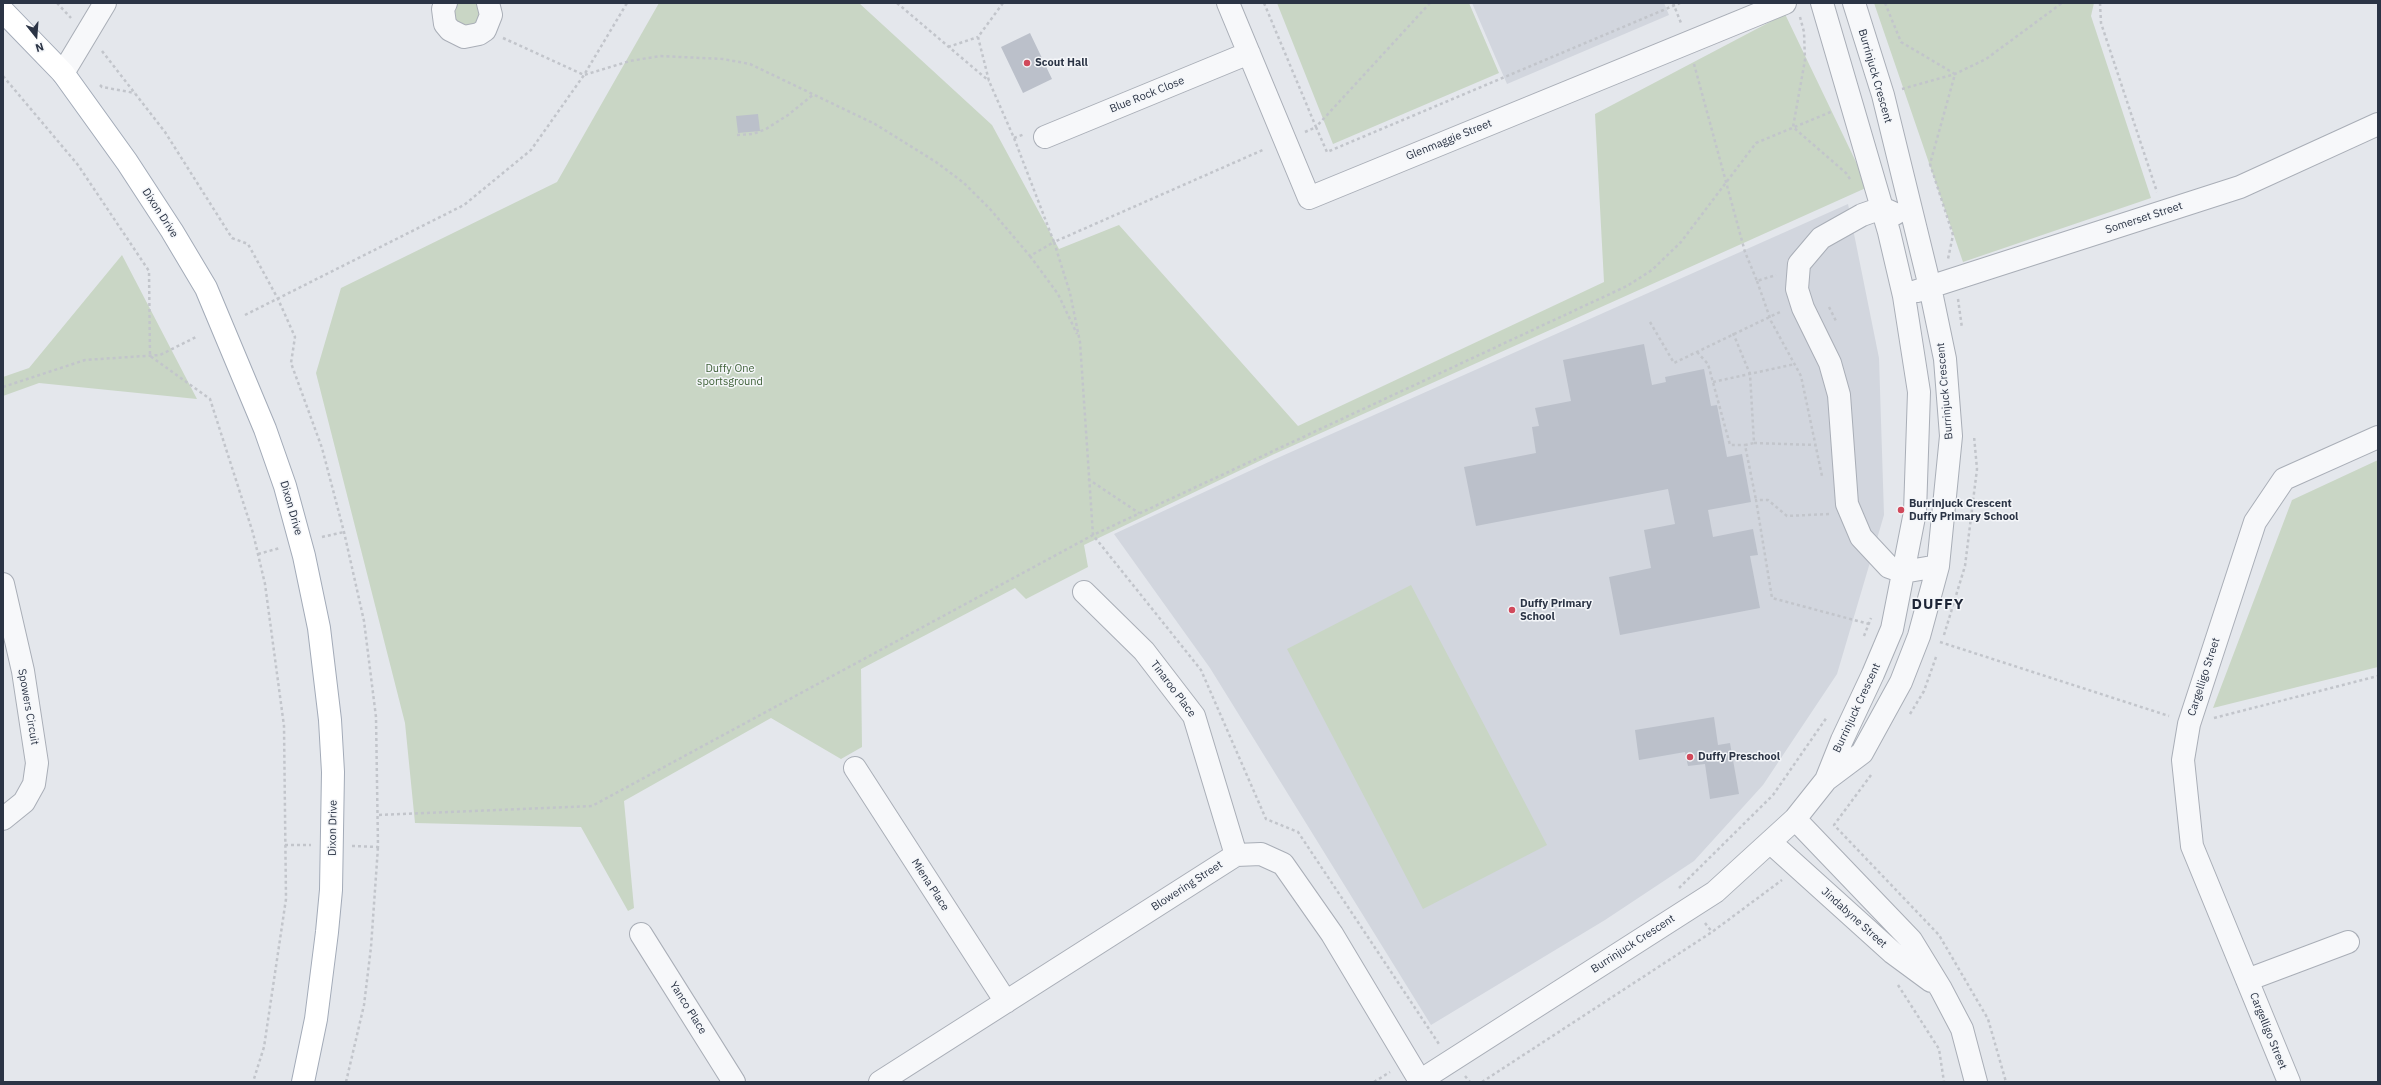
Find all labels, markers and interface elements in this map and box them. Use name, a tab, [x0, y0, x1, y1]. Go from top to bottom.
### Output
north arrow	[16, 16, 56, 56]
street label: Burrinjuck Crescent	[1855, 27, 1895, 125]
text: N	[34, 40, 45, 55]
place label: Scout Hall	[1035, 56, 1088, 70]
marker: Scout Hall	[1022, 58, 1032, 68]
street label: Blue Rock Close	[1108, 74, 1186, 116]
street label: Glenmaggie Street	[1404, 117, 1494, 163]
street label: Dixon Drive	[139, 186, 181, 240]
street label: Somerset Street	[2104, 199, 2184, 237]
street label: Burrinjuck Crescent	[1934, 342, 1956, 440]
park label: Duffy One sportsground	[697, 362, 763, 388]
street label: Dixon Drive	[277, 479, 305, 537]
place label: Burrinjuck Crescent Duffy Primary School	[1909, 497, 2018, 523]
marker: Burrinjuck Crescent Duffy Primary School	[1896, 505, 1906, 515]
district label: DUFFY	[1911, 596, 1965, 614]
place label: Duffy Primary School	[1520, 597, 1592, 623]
marker: Duffy Primary School	[1507, 605, 1517, 615]
street label: Cargelligo Street	[2185, 636, 2223, 718]
street label: Tinaroo Place	[1148, 658, 1198, 720]
street label: Burrinjuck Crescent	[1830, 661, 1884, 755]
street label: Spowers Circuit	[15, 668, 41, 746]
place label: Duffy Preschool	[1698, 750, 1780, 764]
marker: Duffy Preschool	[1685, 752, 1695, 762]
street label: Dixon Drive	[326, 800, 340, 856]
street label: Miena Place	[908, 856, 952, 914]
street label: Blowering Street	[1149, 858, 1225, 914]
street label: Jindabyne Street	[1818, 885, 1890, 951]
street label: Burrinjuck Crescent	[1589, 912, 1677, 976]
street label: Yanco Place	[667, 979, 709, 1037]
street label: Cargelligo Street	[2247, 991, 2289, 1071]

